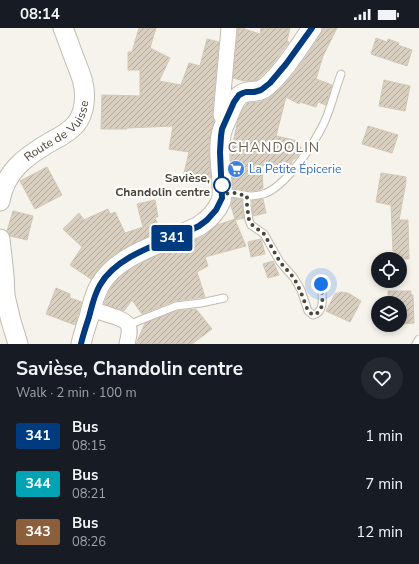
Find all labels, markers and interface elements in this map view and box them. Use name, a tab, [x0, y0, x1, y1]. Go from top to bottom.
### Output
text: 08:14	[20, 4, 60, 24]
street label: Route de Vuisse	[21, 99, 92, 165]
district label: CHANDOLIN	[228, 138, 320, 157]
supermarket icon: La Petite Épicerie	[226, 159, 246, 179]
place label: La Petite Épicerie	[249, 161, 341, 177]
place label: Savièse, Chandolin centre	[115, 170, 210, 200]
marker: Savièse, Chandolin centre	[213, 176, 231, 194]
line badge: 341	[149, 225, 195, 251]
text: 341	[159, 228, 185, 247]
map controls	[371, 252, 407, 332]
button: locate	[371, 252, 407, 288]
your location	[311, 274, 331, 294]
button: layers	[371, 296, 407, 332]
text: Savièse, Chandolin centre	[16, 356, 243, 382]
button: heart	[361, 357, 403, 399]
text: Walk · 2 min · 100 m	[16, 384, 137, 402]
text: Bus	[72, 417, 98, 437]
text: 341	[25, 426, 51, 445]
text: 1 min	[365, 426, 403, 446]
text: 08:15	[72, 437, 106, 455]
text: Bus	[72, 465, 98, 485]
text: 344	[25, 474, 51, 493]
text: 7 min	[365, 474, 403, 494]
text: 08:21	[72, 485, 106, 503]
text: Bus	[72, 513, 98, 533]
text: 343	[25, 522, 51, 541]
text: 12 min	[356, 522, 403, 542]
text: 08:26	[72, 533, 106, 551]

